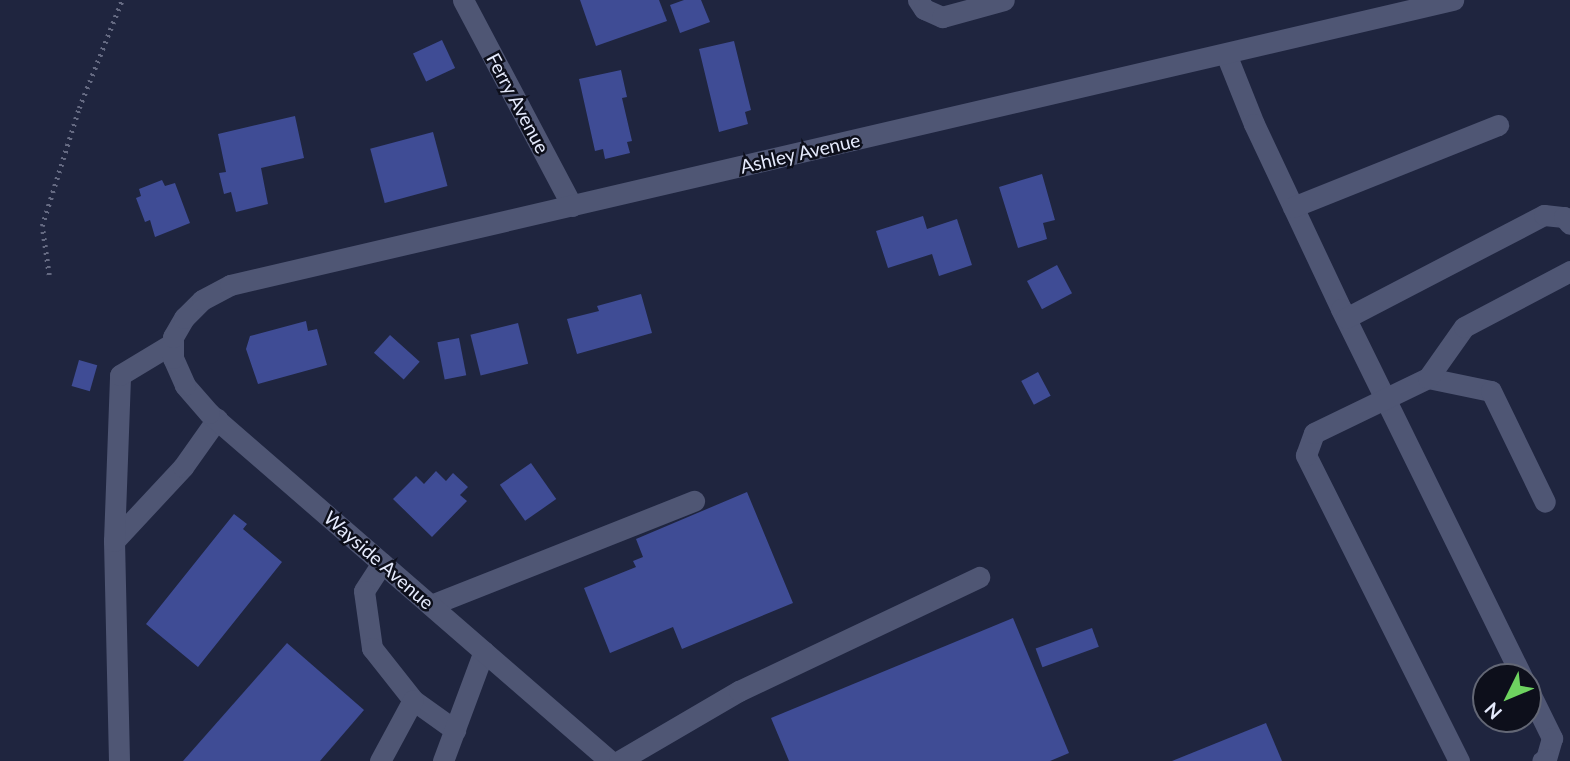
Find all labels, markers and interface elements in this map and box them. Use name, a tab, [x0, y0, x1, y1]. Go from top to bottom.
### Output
street label: Ferry Avenue	[482, 48, 554, 158]
street label: Ashley Avenue	[737, 128, 863, 178]
street label: Wayside Avenue	[319, 506, 439, 614]
north arrow	[1472, 663, 1542, 733]
text: N	[1479, 698, 1506, 725]

